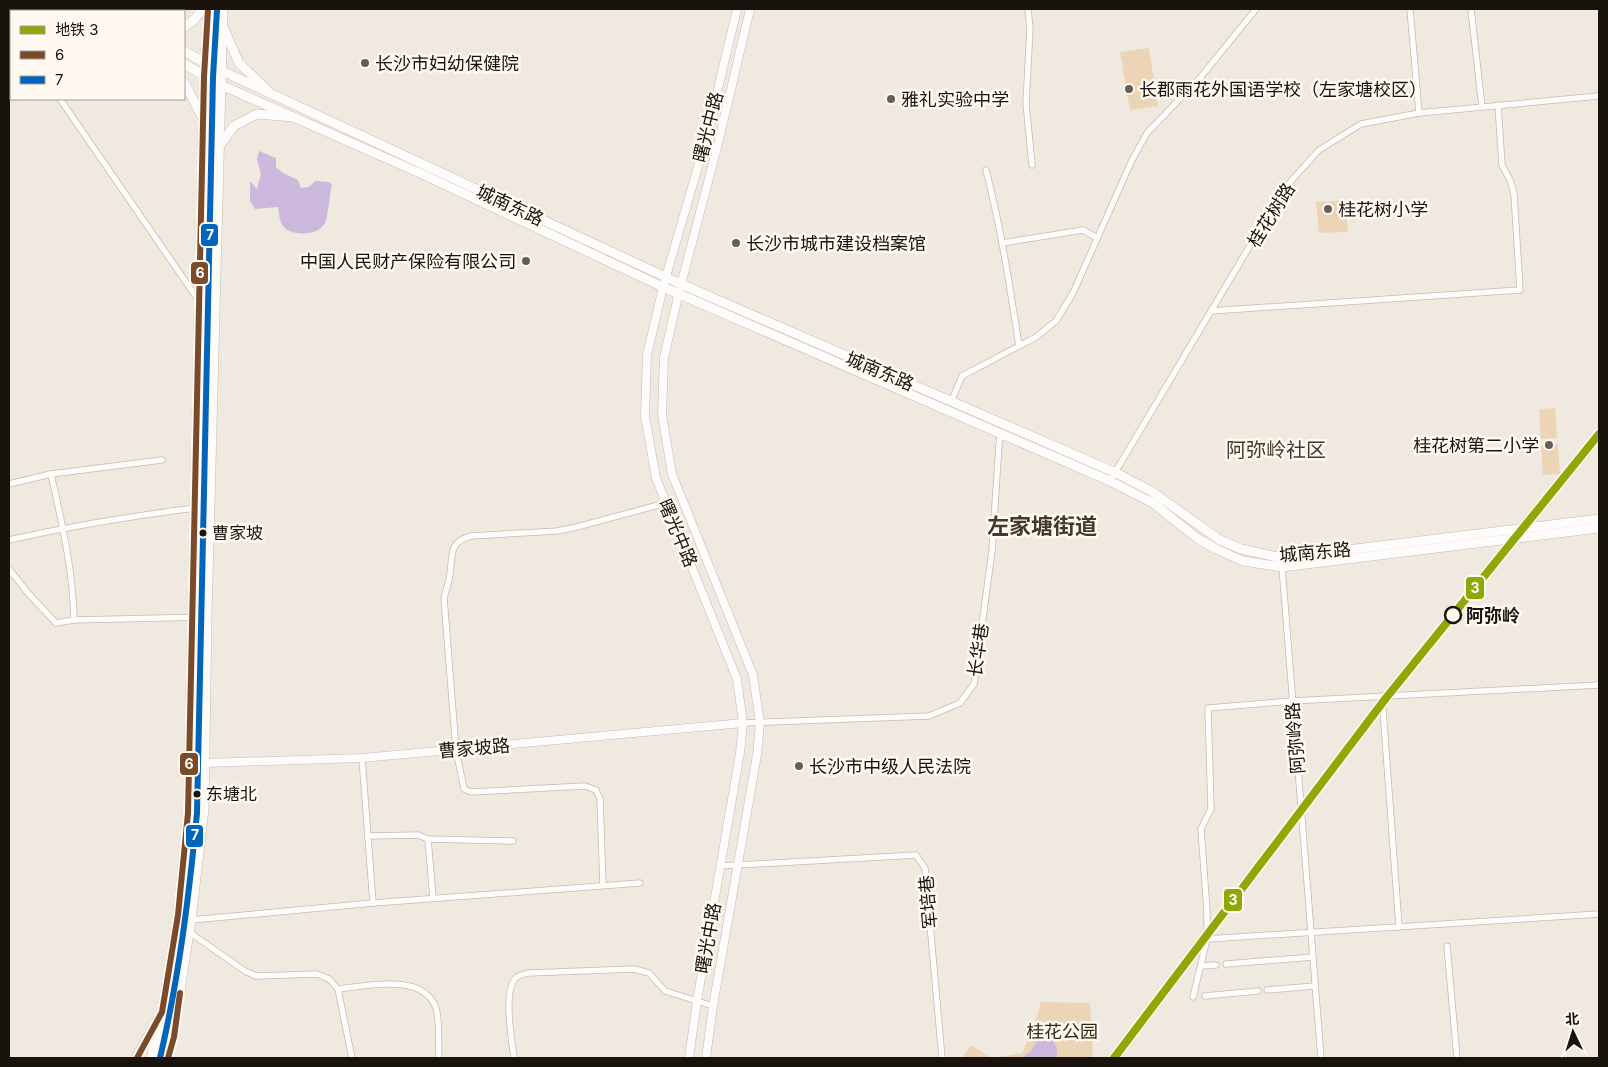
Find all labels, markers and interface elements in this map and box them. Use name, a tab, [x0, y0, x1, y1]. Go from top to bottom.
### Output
legend	[10, 10, 185, 100]
text: 地铁 3	[55, 20, 98, 39]
text: 6	[55, 45, 64, 64]
place label: 长沙市妇幼保健院	[375, 53, 519, 74]
marker: 长沙市妇幼保健院	[359, 57, 371, 69]
text: 7	[55, 70, 64, 89]
place label: 长郡雨花外国语学校（左家塘校区）	[1139, 79, 1427, 100]
marker: 长郡雨花外国语学校（左家塘校区）	[1123, 83, 1135, 95]
place label: 雅礼实验中学	[901, 89, 1009, 110]
street label: 曙光中路	[689, 90, 727, 164]
marker: 雅礼实验中学	[885, 93, 897, 105]
street label: 桂花树路	[1243, 179, 1299, 251]
street label: 城南东路	[473, 180, 547, 230]
place label: 桂花树小学	[1338, 199, 1428, 220]
marker: 桂花树小学	[1322, 203, 1334, 215]
line badge: 7	[200, 223, 219, 247]
text: 7	[206, 226, 214, 243]
place label: 长沙市城市建设档案馆	[746, 233, 926, 254]
marker: 长沙市城市建设档案馆	[730, 237, 742, 249]
place label: 中国人民财产保险有限公司	[300, 251, 516, 272]
marker: 中国人民财产保险有限公司	[520, 255, 532, 267]
line badge: 6	[190, 261, 209, 285]
text: 6	[195, 264, 205, 281]
street label: 城南东路	[843, 347, 917, 395]
place label: 桂花树第二小学	[1413, 435, 1539, 456]
district label: 阿弥岭社区	[1226, 438, 1326, 462]
marker: 桂花树第二小学	[1543, 439, 1555, 451]
street label: 曙光中路	[654, 496, 702, 570]
district label: 左家塘街道	[987, 513, 1097, 539]
place label: 曹家坡	[212, 523, 263, 543]
marker: 曹家坡	[198, 528, 208, 538]
street label: 城南东路	[1278, 538, 1352, 566]
line badge: 3	[1465, 576, 1485, 600]
text: 3	[1470, 579, 1480, 596]
place label: 阿弥岭	[1466, 605, 1520, 626]
marker: 阿弥岭	[1444, 606, 1462, 624]
street label: 长华巷	[964, 622, 992, 678]
street label: 阿弥岭路	[1281, 701, 1309, 775]
street label: 曹家坡路	[437, 734, 511, 762]
line badge: 6	[179, 752, 199, 776]
text: 6	[184, 755, 194, 772]
place label: 长沙市中级人民法院	[809, 756, 971, 777]
marker: 长沙市中级人民法院	[793, 760, 805, 772]
place label: 东塘北	[206, 784, 257, 804]
marker: 东塘北	[192, 789, 202, 799]
line badge: 7	[185, 824, 204, 848]
text: 7	[191, 826, 199, 843]
street label: 军培巷	[915, 874, 941, 930]
line badge: 3	[1223, 888, 1243, 912]
text: 3	[1228, 891, 1238, 908]
street label: 曙光中路	[691, 901, 725, 975]
north arrow	[1548, 1007, 1598, 1057]
text: 北	[1564, 1010, 1580, 1028]
park label: 桂花公园	[1026, 1021, 1098, 1042]

